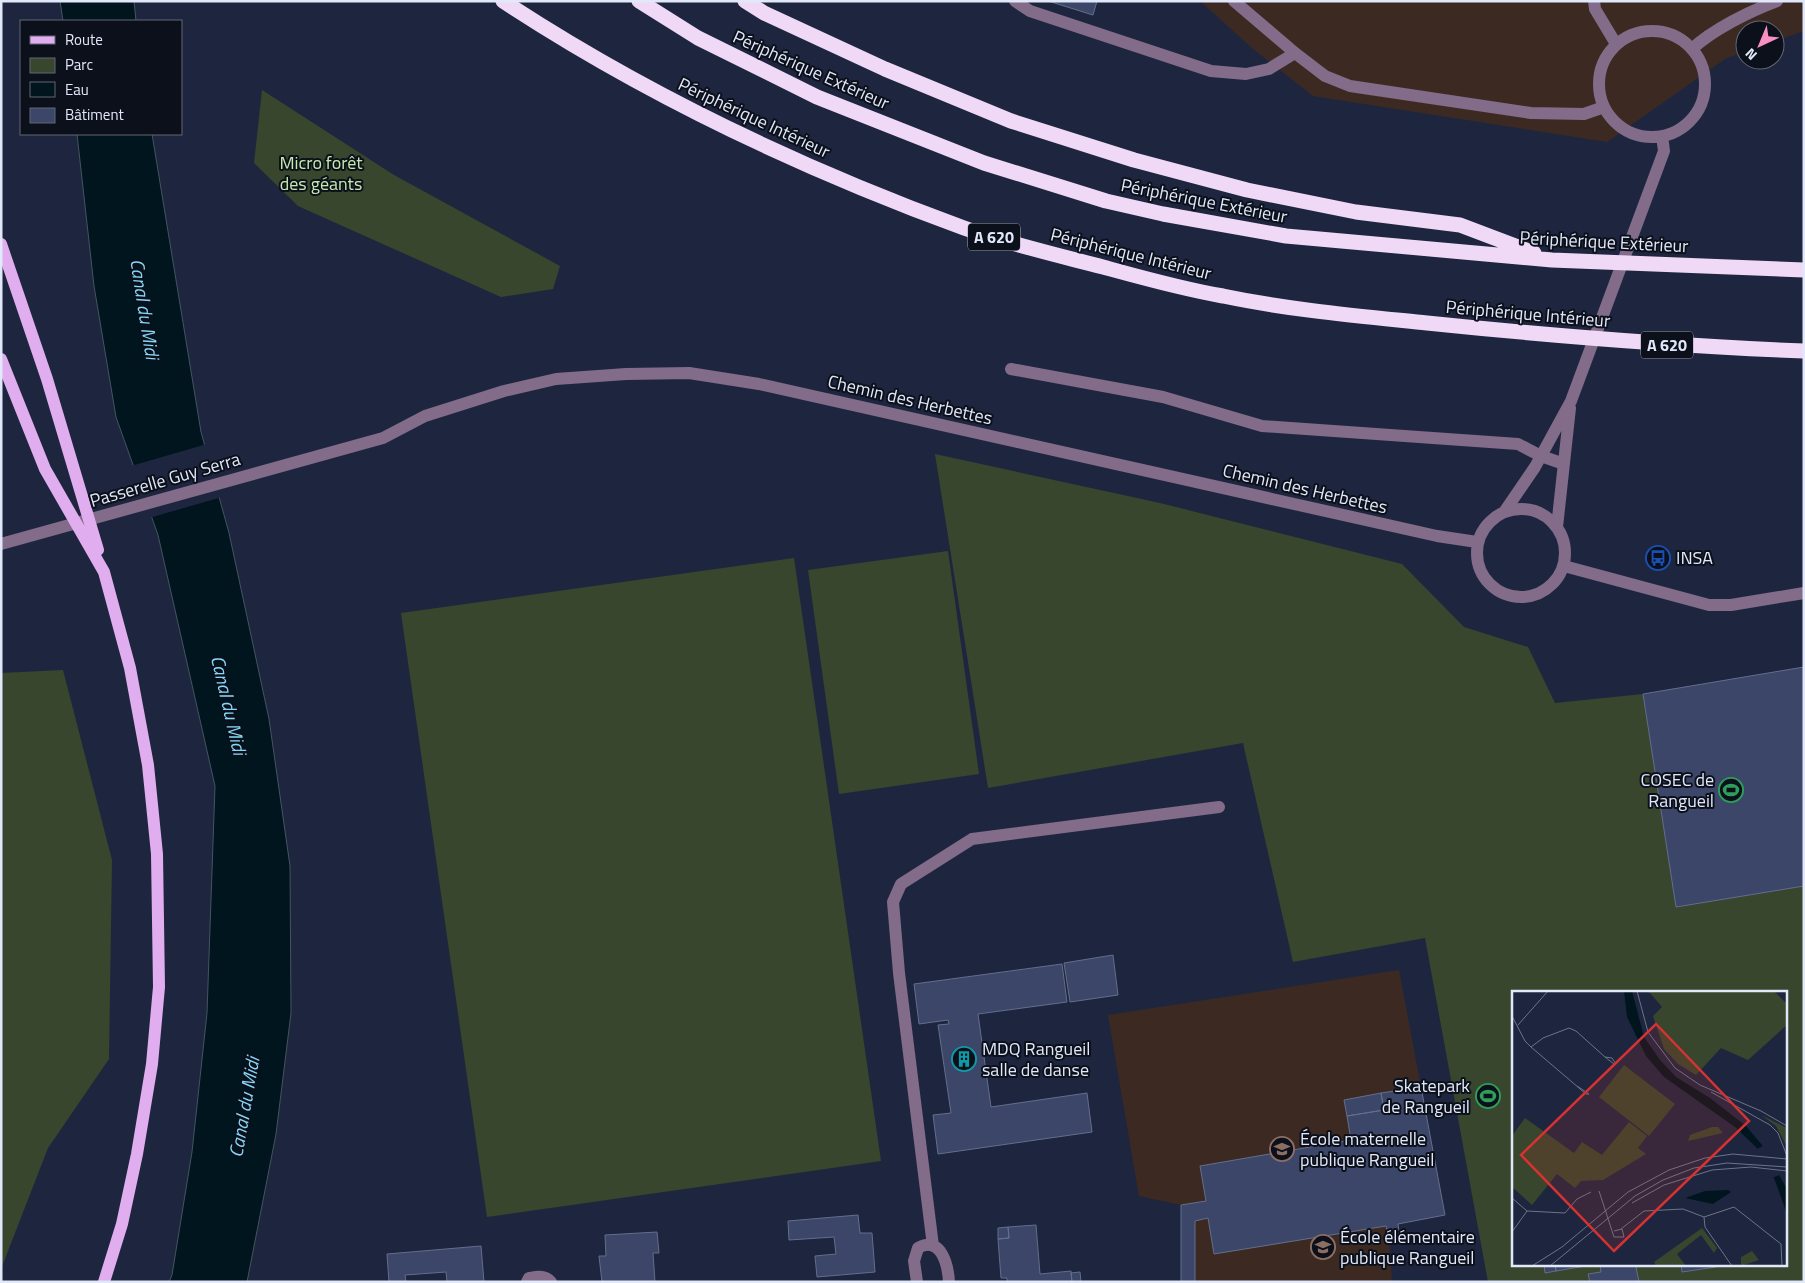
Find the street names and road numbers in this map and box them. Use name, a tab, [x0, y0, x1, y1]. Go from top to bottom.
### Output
street label: Périphérique Extérieur	[729, 23, 894, 116]
street label: Périphérique Intérieur	[674, 70, 835, 165]
street label: Périphérique Extérieur	[1119, 171, 1290, 230]
street label: Périphérique Intérieur	[1048, 220, 1214, 287]
road number: A 620	[968, 223, 1020, 250]
street label: Périphérique Extérieur	[1519, 224, 1689, 259]
street label: Périphérique Intérieur	[1445, 293, 1611, 334]
road number: A 620	[1641, 332, 1693, 358]
street label: Chemin des Herbettes	[825, 367, 995, 432]
street label: Passerelle Guy Serra	[86, 445, 243, 514]
street label: Chemin des Herbettes	[1220, 456, 1390, 521]

